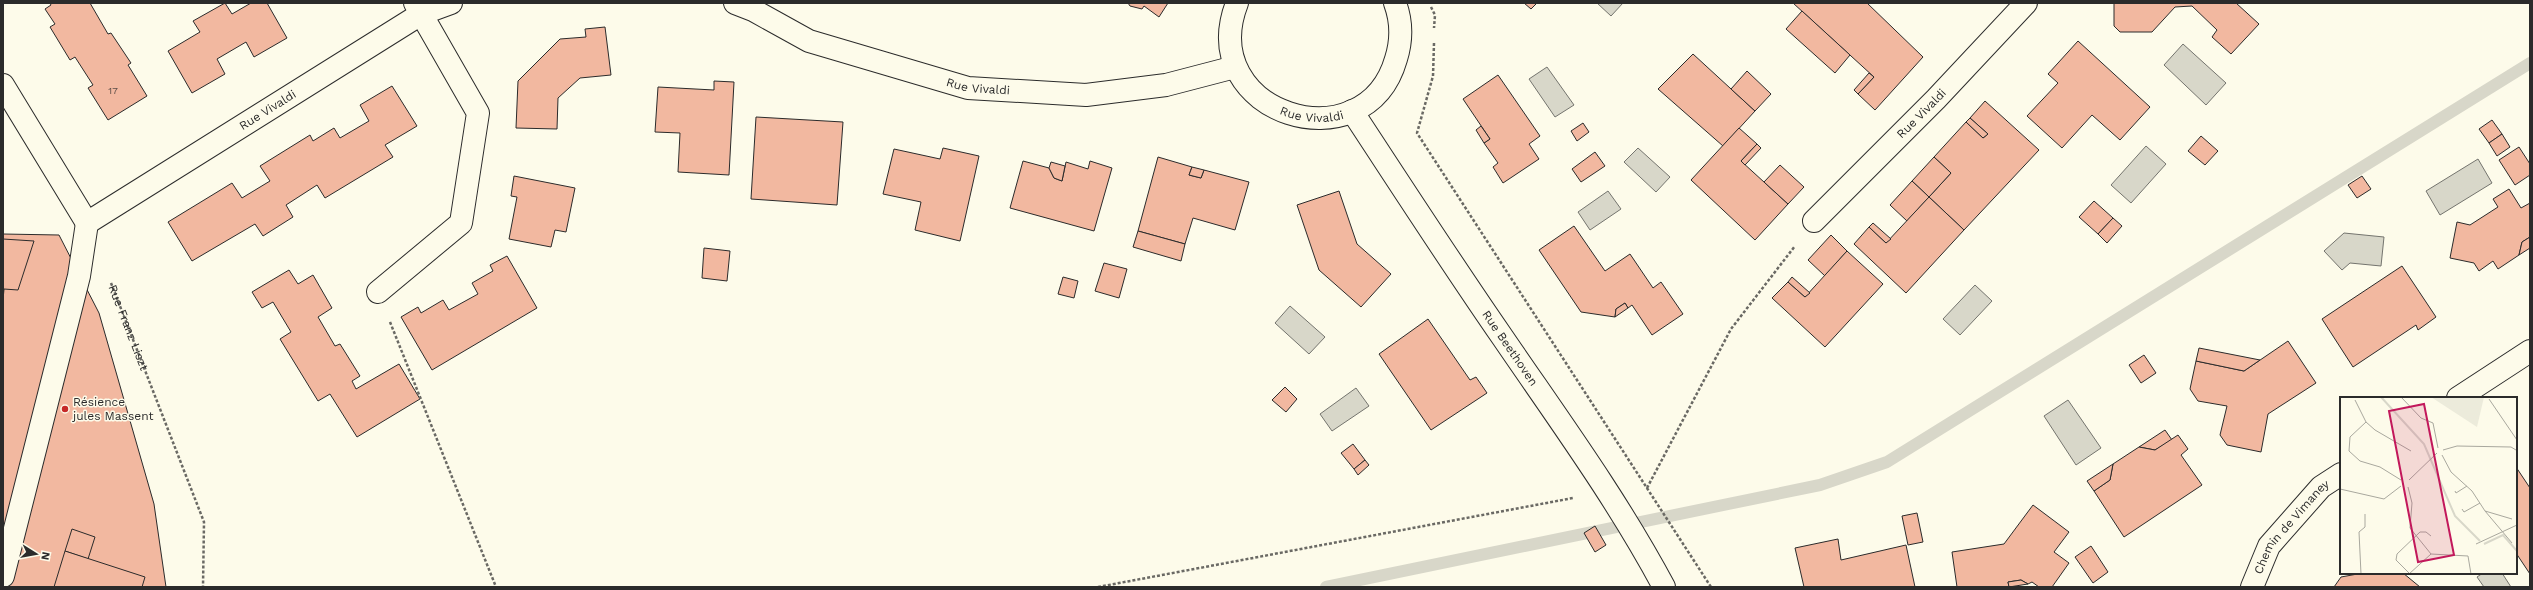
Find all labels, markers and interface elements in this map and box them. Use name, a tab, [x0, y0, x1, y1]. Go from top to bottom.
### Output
street label: Rue Vivaldi	[945, 75, 1010, 97]
house number: 17	[108, 85, 118, 96]
street label: Rue Vivaldi	[1894, 86, 1949, 141]
street label: Rue Vivaldi	[237, 87, 298, 133]
street label: Rue Vivaldi	[1278, 104, 1345, 125]
street label: Rue Franz Liszt	[105, 283, 151, 373]
street label: Rue Beethoven	[1479, 308, 1541, 388]
place label: Résience jules Massent	[72, 395, 154, 423]
inset map	[2340, 397, 2517, 574]
marker: Résience jules Massent	[60, 404, 70, 414]
street label: Chemin de Vimaney	[2251, 476, 2332, 576]
north arrow	[16, 534, 56, 574]
text: N	[38, 551, 52, 561]

